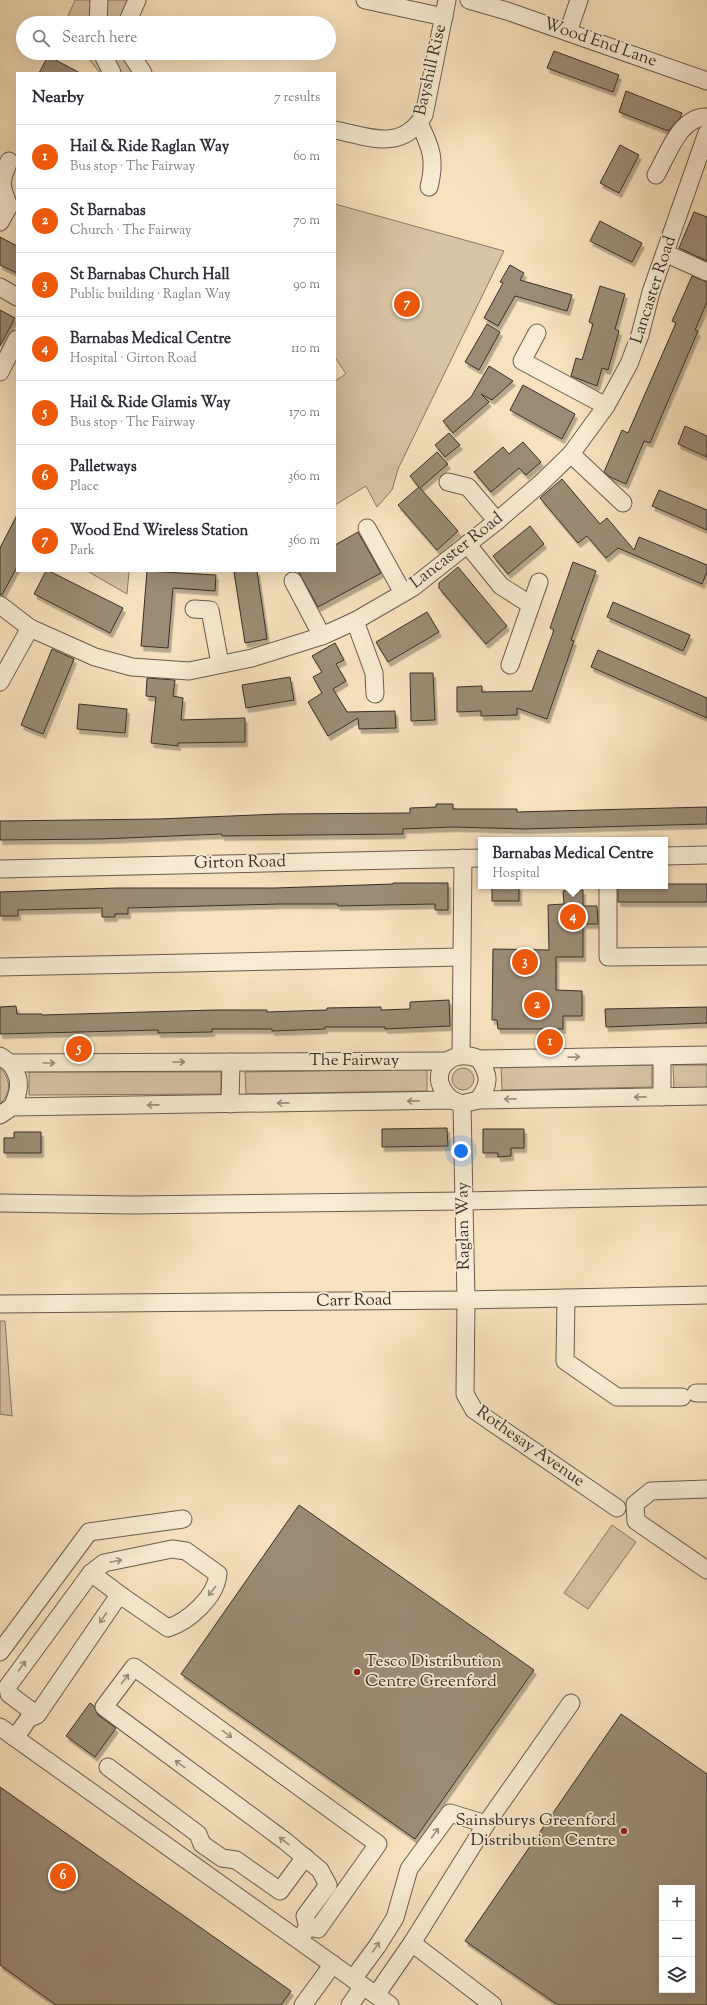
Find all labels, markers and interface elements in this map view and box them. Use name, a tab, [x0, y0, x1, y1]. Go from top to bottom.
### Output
street label: Wood End Lane	[540, 12, 660, 74]
search box	[16, 16, 336, 60]
street label: Bayshill Rise	[409, 22, 453, 118]
icon: search	[30, 27, 52, 49]
text: Search here	[62, 28, 137, 49]
text: Nearby	[32, 86, 84, 110]
text: 7 results	[274, 89, 320, 107]
text: Hail & Ride Raglan Way	[70, 137, 229, 158]
text: 1	[43, 148, 47, 166]
text: 60 m	[293, 148, 320, 166]
text: Bus stop · The Fairway	[70, 158, 195, 176]
text: St Barnabas	[70, 201, 146, 222]
text: 2	[42, 212, 48, 230]
text: 70 m	[293, 212, 320, 230]
text: Church · The Fairway	[70, 222, 192, 240]
street label: Lancaster Road	[625, 233, 683, 347]
text: St Barnabas Church Hall	[70, 265, 230, 286]
text: 3	[42, 276, 48, 294]
text: 90 m	[293, 276, 320, 294]
text: Public building · Raglan Way	[70, 286, 231, 304]
pin: 7	[394, 289, 420, 319]
text: Barnabas Medical Centre	[70, 329, 231, 350]
text: 4	[42, 340, 48, 358]
text: 110 m	[291, 340, 320, 358]
text: Hospital · Girton Road	[70, 350, 197, 368]
text: Hail & Ride Glamis Way	[70, 393, 230, 414]
text: 5	[43, 404, 47, 422]
text: 170 m	[289, 404, 320, 422]
text: Bus stop · The Fairway	[70, 414, 195, 432]
text: Palletways	[70, 457, 137, 478]
text: 6	[42, 468, 48, 486]
text: 360 m	[288, 468, 320, 486]
text: Place	[70, 478, 99, 496]
street label: Lancaster Road	[405, 507, 509, 595]
text: Wood End Wireless Station	[70, 521, 248, 542]
text: 7	[42, 532, 48, 550]
text: 360 m	[288, 532, 320, 550]
text: Park	[70, 542, 95, 560]
popup	[478, 837, 668, 889]
text: Barnabas Medical Centre	[492, 844, 654, 865]
street label: Girton Road	[194, 850, 287, 876]
text: Hospital	[492, 865, 540, 883]
pin: 4	[560, 902, 586, 932]
pin: 3	[512, 947, 538, 977]
pin: 2	[524, 990, 550, 1020]
pin: 1	[537, 1027, 563, 1057]
pin: 5	[66, 1034, 92, 1064]
street label: The Fairway	[309, 1049, 400, 1073]
one-way arrow	[567, 1053, 580, 1061]
one-way arrow	[172, 1058, 185, 1066]
one-way arrow	[42, 1059, 55, 1067]
one-way arrow	[634, 1093, 647, 1101]
one-way arrow	[504, 1096, 517, 1103]
one-way arrow	[407, 1097, 420, 1105]
one-way arrow	[277, 1099, 290, 1107]
one-way arrow	[147, 1101, 160, 1109]
your location	[451, 1141, 471, 1161]
street label: Raglan Way	[451, 1181, 477, 1270]
street label: Carr Road	[316, 1288, 392, 1314]
street label: Rothesay Avenue	[471, 1401, 589, 1493]
one-way arrow	[109, 1556, 122, 1564]
one-way arrow	[208, 1585, 217, 1596]
one-way arrow	[99, 1613, 107, 1624]
place label: Tesco Distribution Centre Greenford	[365, 1650, 501, 1694]
one-way arrow	[18, 1661, 27, 1672]
marker: Tesco Distribution Centre Greenford	[352, 1667, 362, 1677]
one-way arrow	[121, 1674, 129, 1685]
one-way arrow	[221, 1730, 232, 1738]
one-way arrow	[174, 1759, 185, 1768]
place label: Sainsburys Greenford Distribution Centre	[455, 1809, 616, 1853]
marker: Sainsburys Greenford Distribution Centre	[619, 1826, 629, 1836]
one-way arrow	[431, 1828, 439, 1839]
one-way arrow	[279, 1837, 290, 1845]
pin: 6	[50, 1861, 76, 1891]
map controls	[659, 1885, 695, 1993]
button: +	[659, 1885, 695, 1921]
button: −	[659, 1921, 695, 1957]
one-way arrow	[372, 1942, 380, 1953]
button: layers	[659, 1957, 695, 1993]

